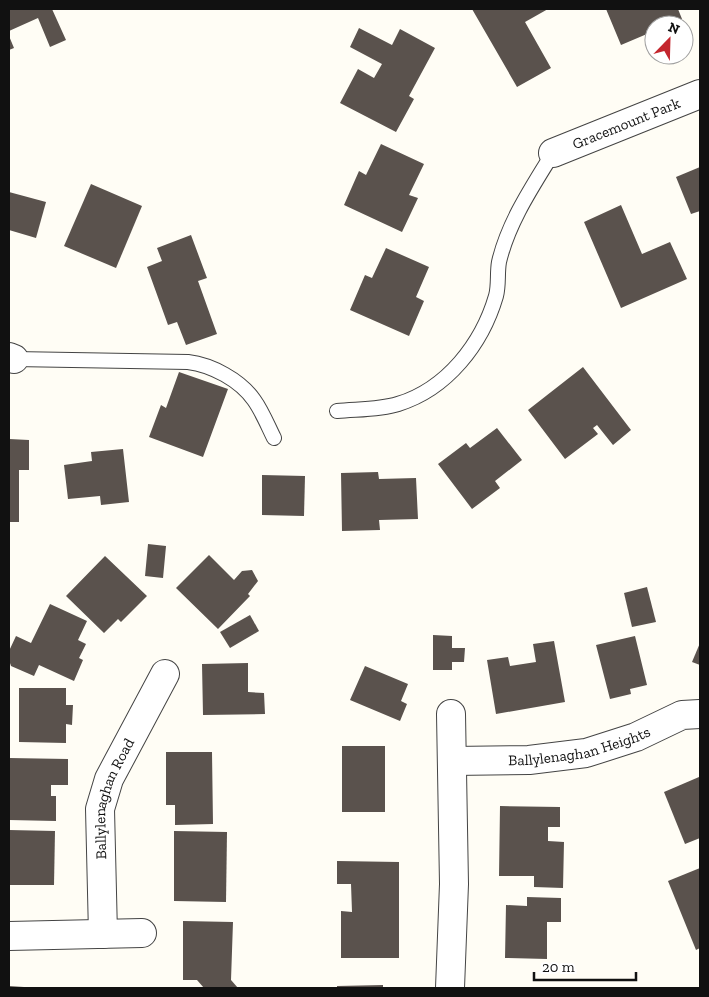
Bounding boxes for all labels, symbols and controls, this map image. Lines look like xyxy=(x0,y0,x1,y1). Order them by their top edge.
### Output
north arrow xyxy=(644,15,694,65)
text: N xyxy=(666,19,682,39)
street label: Gracemount Park xyxy=(570,94,683,153)
street label: Ballylenaghan Heights xyxy=(508,722,653,769)
street label: Ballylenaghan Road xyxy=(91,734,138,860)
scale bar xyxy=(534,950,636,982)
text: 20 m xyxy=(542,958,575,976)

